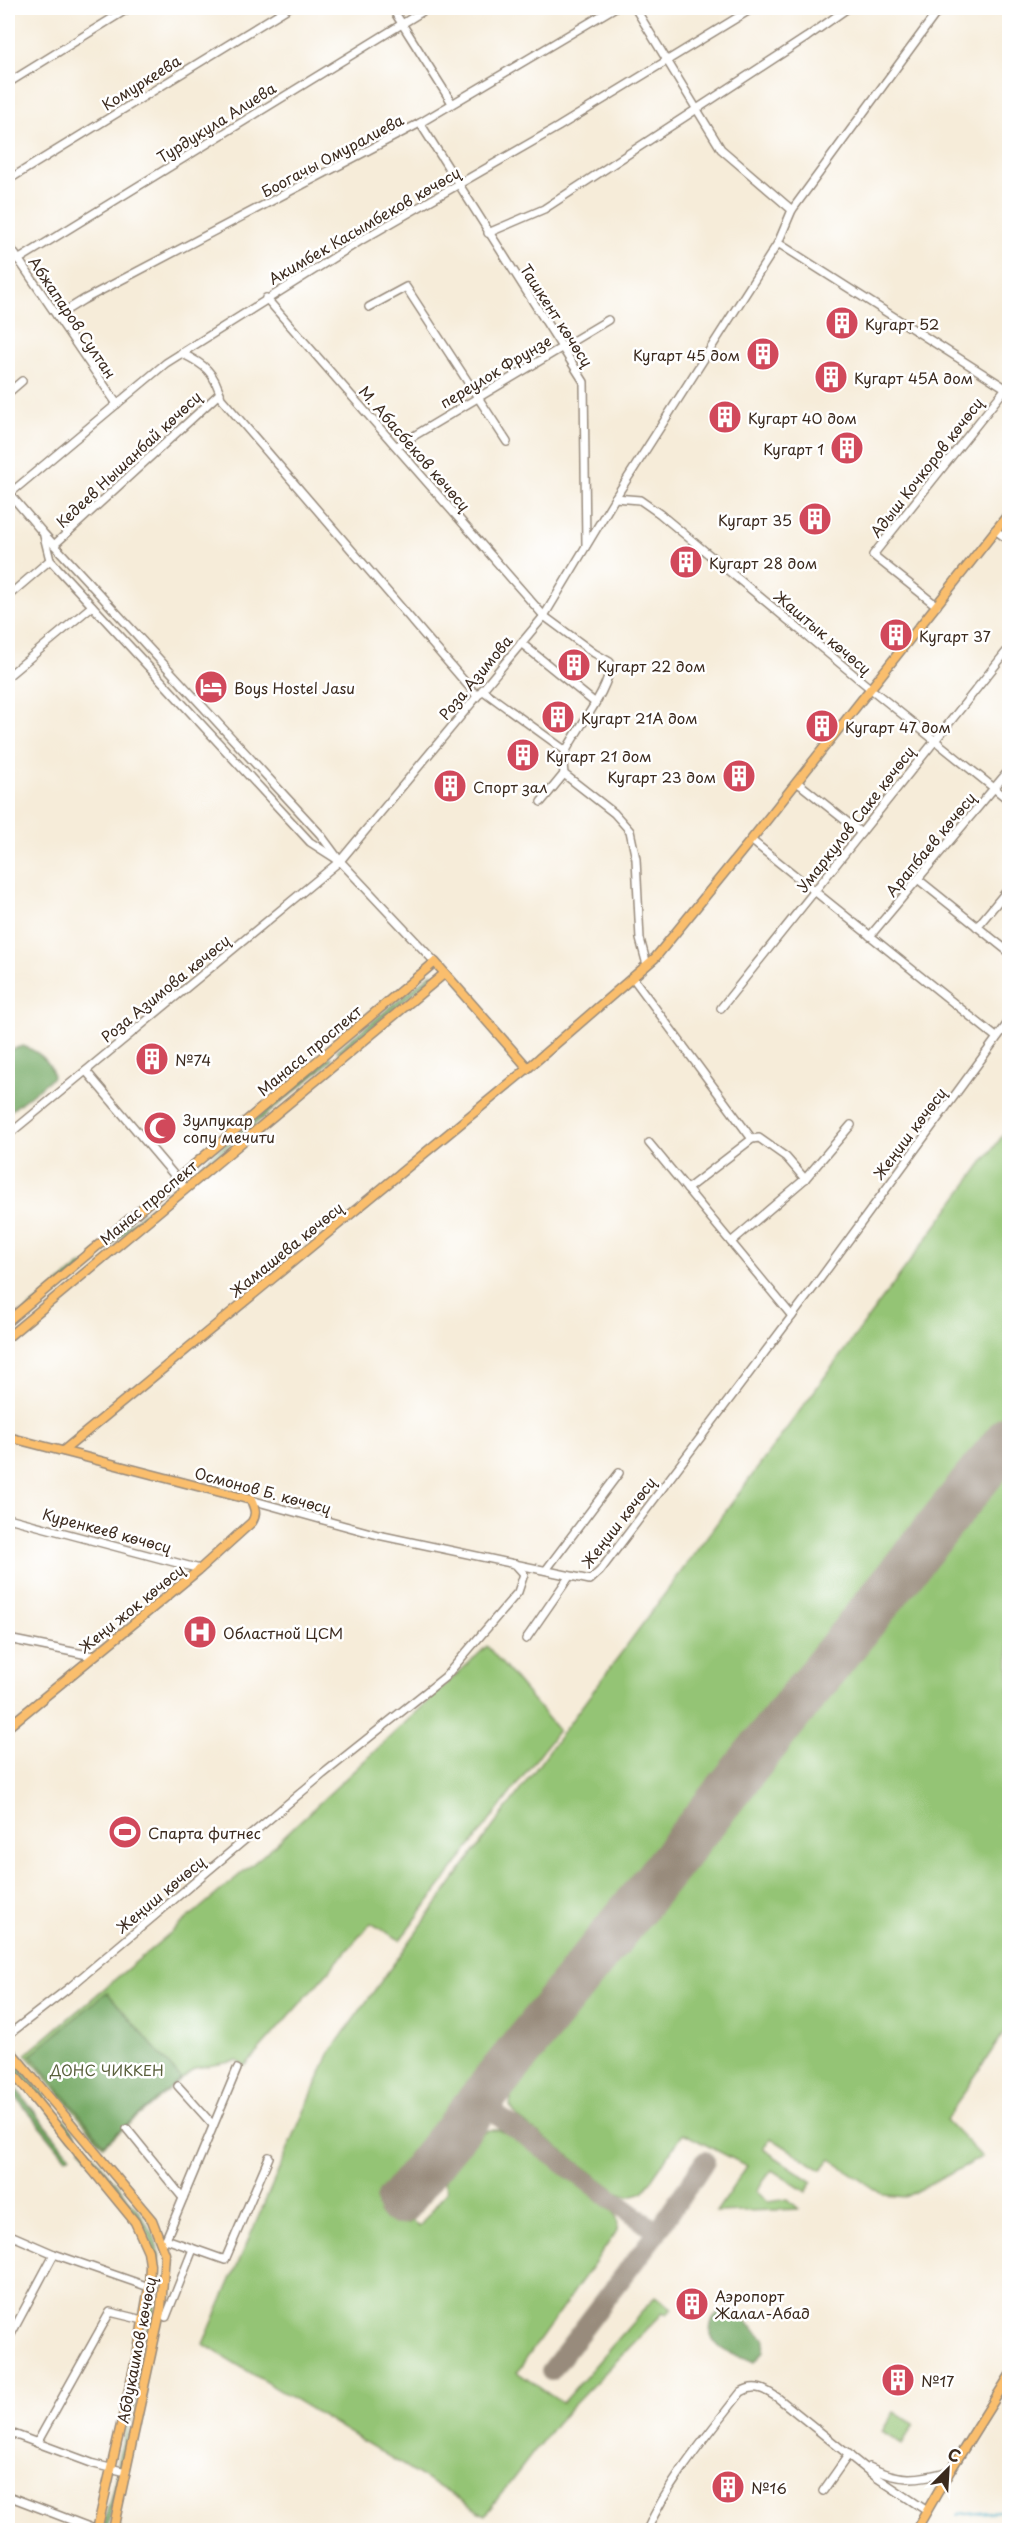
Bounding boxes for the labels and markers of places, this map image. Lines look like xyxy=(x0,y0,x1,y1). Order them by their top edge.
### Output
building icon: Кугарт 52 xyxy=(824,305,860,341)
place label: Кугарт 52 xyxy=(865,312,939,335)
building icon: Кугарт 45 дом xyxy=(745,336,781,372)
place label: Кугарт 45 дом xyxy=(633,343,740,366)
building icon: Кугарт 45А дом xyxy=(813,359,849,395)
place label: Кугарт 45А дом xyxy=(854,366,973,389)
building icon: Кугарт 40 дом xyxy=(707,399,743,435)
place label: Кугарт 40 дом xyxy=(748,406,857,429)
building icon: Кугарт 1 xyxy=(829,430,865,466)
place label: Кугарт 1 xyxy=(763,437,824,460)
building icon: Кугарт 35 xyxy=(797,501,833,537)
place label: Кугарт 35 xyxy=(718,508,792,531)
building icon: Кугарт 28 дом xyxy=(668,544,704,580)
place label: Кугарт 28 дом xyxy=(709,551,817,574)
building icon: Кугарт 37 xyxy=(878,617,914,653)
place label: Кугарт 37 xyxy=(919,624,991,647)
building icon: Кугарт 22 дом xyxy=(556,647,592,683)
place label: Кугарт 22 дом xyxy=(597,654,705,677)
hotel icon: Boys Hostel Jasu xyxy=(193,669,229,705)
place label: Boys Hostel Jasu xyxy=(234,676,355,699)
building icon: Кугарт 21А дом xyxy=(540,699,576,735)
place label: Кугарт 21А дом xyxy=(581,706,698,729)
building icon: Кугарт 47 дом xyxy=(804,708,840,744)
place label: Кугарт 47 дом xyxy=(845,715,951,738)
building icon: Кугарт 21 дом xyxy=(505,737,541,773)
place label: Кугарт 21 дом xyxy=(546,744,652,767)
building icon: Кугарт 23 дом xyxy=(721,758,757,794)
place label: Кугарт 23 дом xyxy=(607,765,716,788)
building icon: Спорт зал xyxy=(432,768,468,804)
place label: Спорт зал xyxy=(473,775,548,798)
building icon: №74 xyxy=(134,1041,170,1077)
place label: №74 xyxy=(175,1048,211,1071)
place label: Зулпукар сопу мечити xyxy=(183,1108,275,1148)
mosque icon: Зулпукар сопу мечити xyxy=(142,1110,178,1146)
hospital icon: Областной ЦСМ xyxy=(182,1614,218,1650)
place label: Областной ЦСМ xyxy=(223,1621,343,1644)
sports icon: Спарта фитнес xyxy=(107,1814,143,1850)
place label: Спарта фитнес xyxy=(148,1821,261,1844)
place label: Аэропорт Жалал-Абад xyxy=(714,2284,810,2324)
building icon: Аэропорт Жалал-Абад xyxy=(674,2286,710,2322)
building icon: №17 xyxy=(880,2362,916,2398)
place label: №17 xyxy=(921,2369,954,2392)
building icon: №16 xyxy=(710,2469,746,2505)
place label: №16 xyxy=(751,2476,787,2499)

